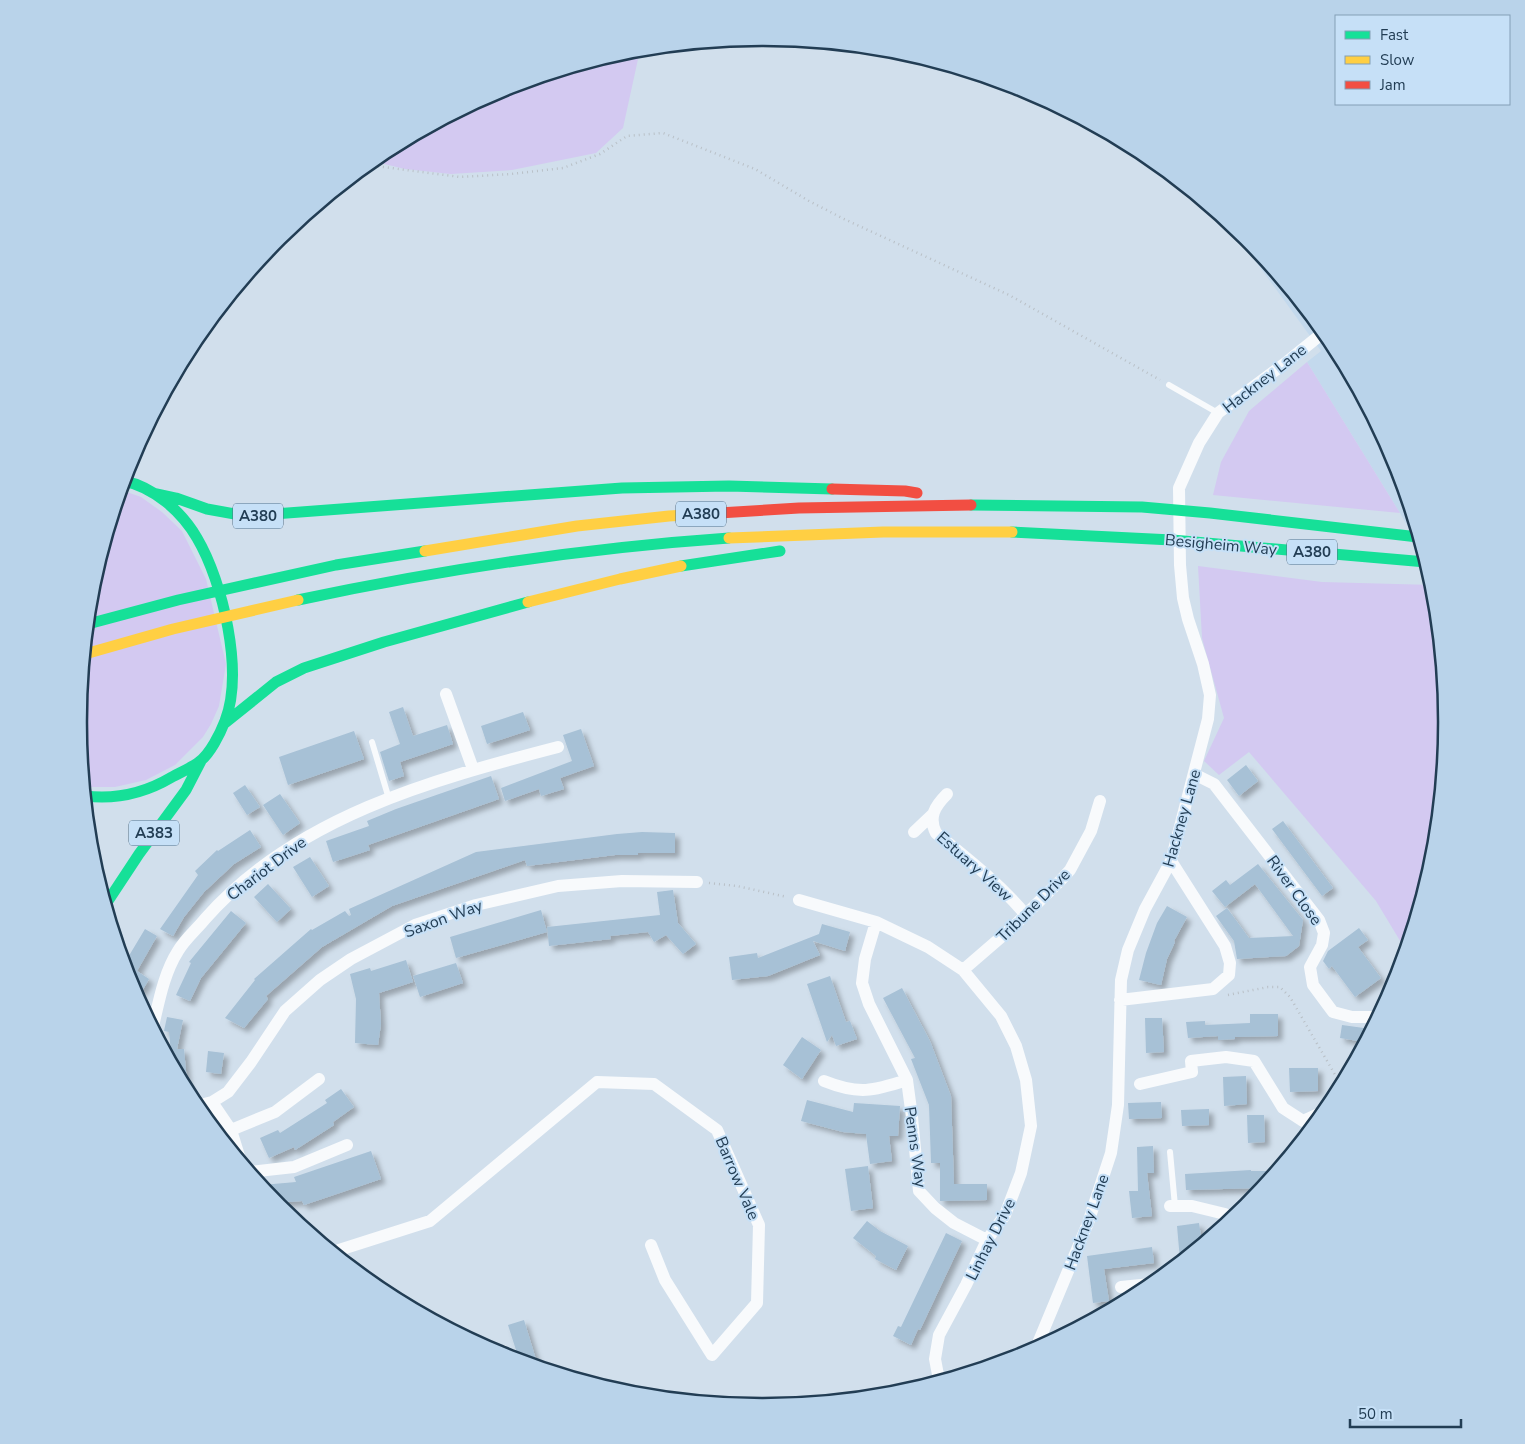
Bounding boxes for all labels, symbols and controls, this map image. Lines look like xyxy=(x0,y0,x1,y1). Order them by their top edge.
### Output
legend xyxy=(1335,15,1510,105)
text: Fast xyxy=(1380,25,1409,45)
text: Slow xyxy=(1380,50,1415,70)
text: Jam xyxy=(1379,75,1406,95)
street label: Hackney Lane xyxy=(1218,339,1311,418)
road number: A380 xyxy=(676,502,726,526)
road number: A380 xyxy=(233,504,283,528)
street label: Besigheim Way xyxy=(1164,529,1279,561)
road number: A380 xyxy=(1287,540,1337,564)
street label: Hackney Lane xyxy=(1158,767,1206,870)
road number: A383 xyxy=(129,820,179,846)
street label: Estuary View xyxy=(932,827,1017,907)
street label: Chariot Drive xyxy=(222,832,311,906)
street label: River Close xyxy=(1261,851,1327,930)
street label: Tribune Drive xyxy=(992,864,1075,947)
street label: Saxon Way xyxy=(401,894,486,943)
street label: Penns Way xyxy=(898,1105,932,1190)
street label: Barrow Vale xyxy=(710,1133,765,1224)
street label: Hackney Lane xyxy=(1059,1171,1114,1273)
street label: Linhay Drive xyxy=(961,1195,1021,1284)
scale bar xyxy=(1350,1396,1461,1428)
text: 50 m xyxy=(1358,1404,1393,1424)

